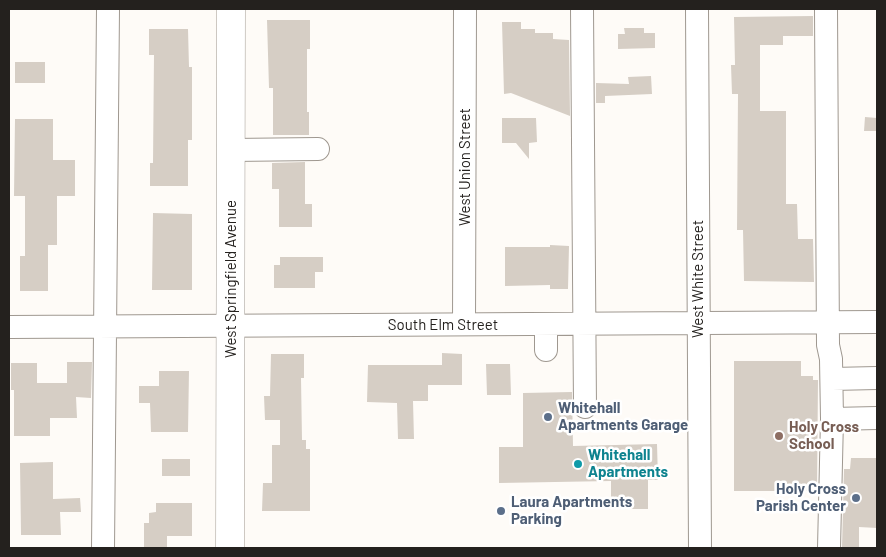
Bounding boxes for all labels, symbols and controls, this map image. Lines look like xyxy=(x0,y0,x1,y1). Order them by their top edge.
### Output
street label: West Union Street xyxy=(456,108,474,226)
street label: West Springfield Avenue xyxy=(222,200,240,358)
street label: West White Street xyxy=(689,220,707,338)
street label: South Elm Street xyxy=(388,316,498,334)
place label: Whitehall Apartments Garage xyxy=(558,399,688,434)
marker: Whitehall Apartments Garage xyxy=(542,411,554,423)
place label: Holy Cross School xyxy=(789,418,859,453)
marker: Holy Cross School xyxy=(773,430,785,442)
place label: Whitehall Apartments xyxy=(588,446,668,481)
marker: Whitehall Apartments xyxy=(572,458,584,470)
place label: Holy Cross Parish Center xyxy=(756,480,846,515)
marker: Holy Cross Parish Center xyxy=(850,492,862,504)
place label: Laura Apartments Parking xyxy=(511,493,632,528)
marker: Laura Apartments Parking xyxy=(495,505,507,517)

